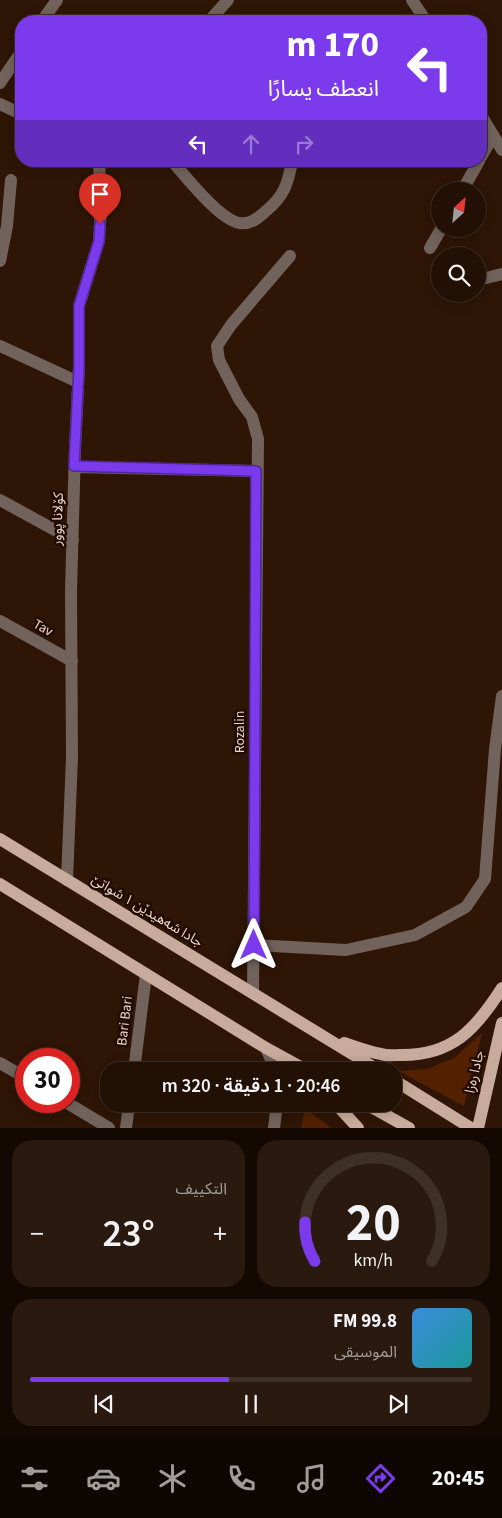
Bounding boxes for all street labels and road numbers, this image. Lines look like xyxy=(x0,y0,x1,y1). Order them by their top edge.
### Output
street label: کۆلانا پوور xyxy=(47,492,69,547)
street label: Tav xyxy=(29,614,57,642)
street label: Rozalin xyxy=(230,711,250,753)
street label: جادا شەهیدێن ١ شواتێ xyxy=(87,870,207,952)
street label: Bari Bari xyxy=(112,995,138,1047)
street label: جادا ره‌زا xyxy=(460,1049,490,1095)

